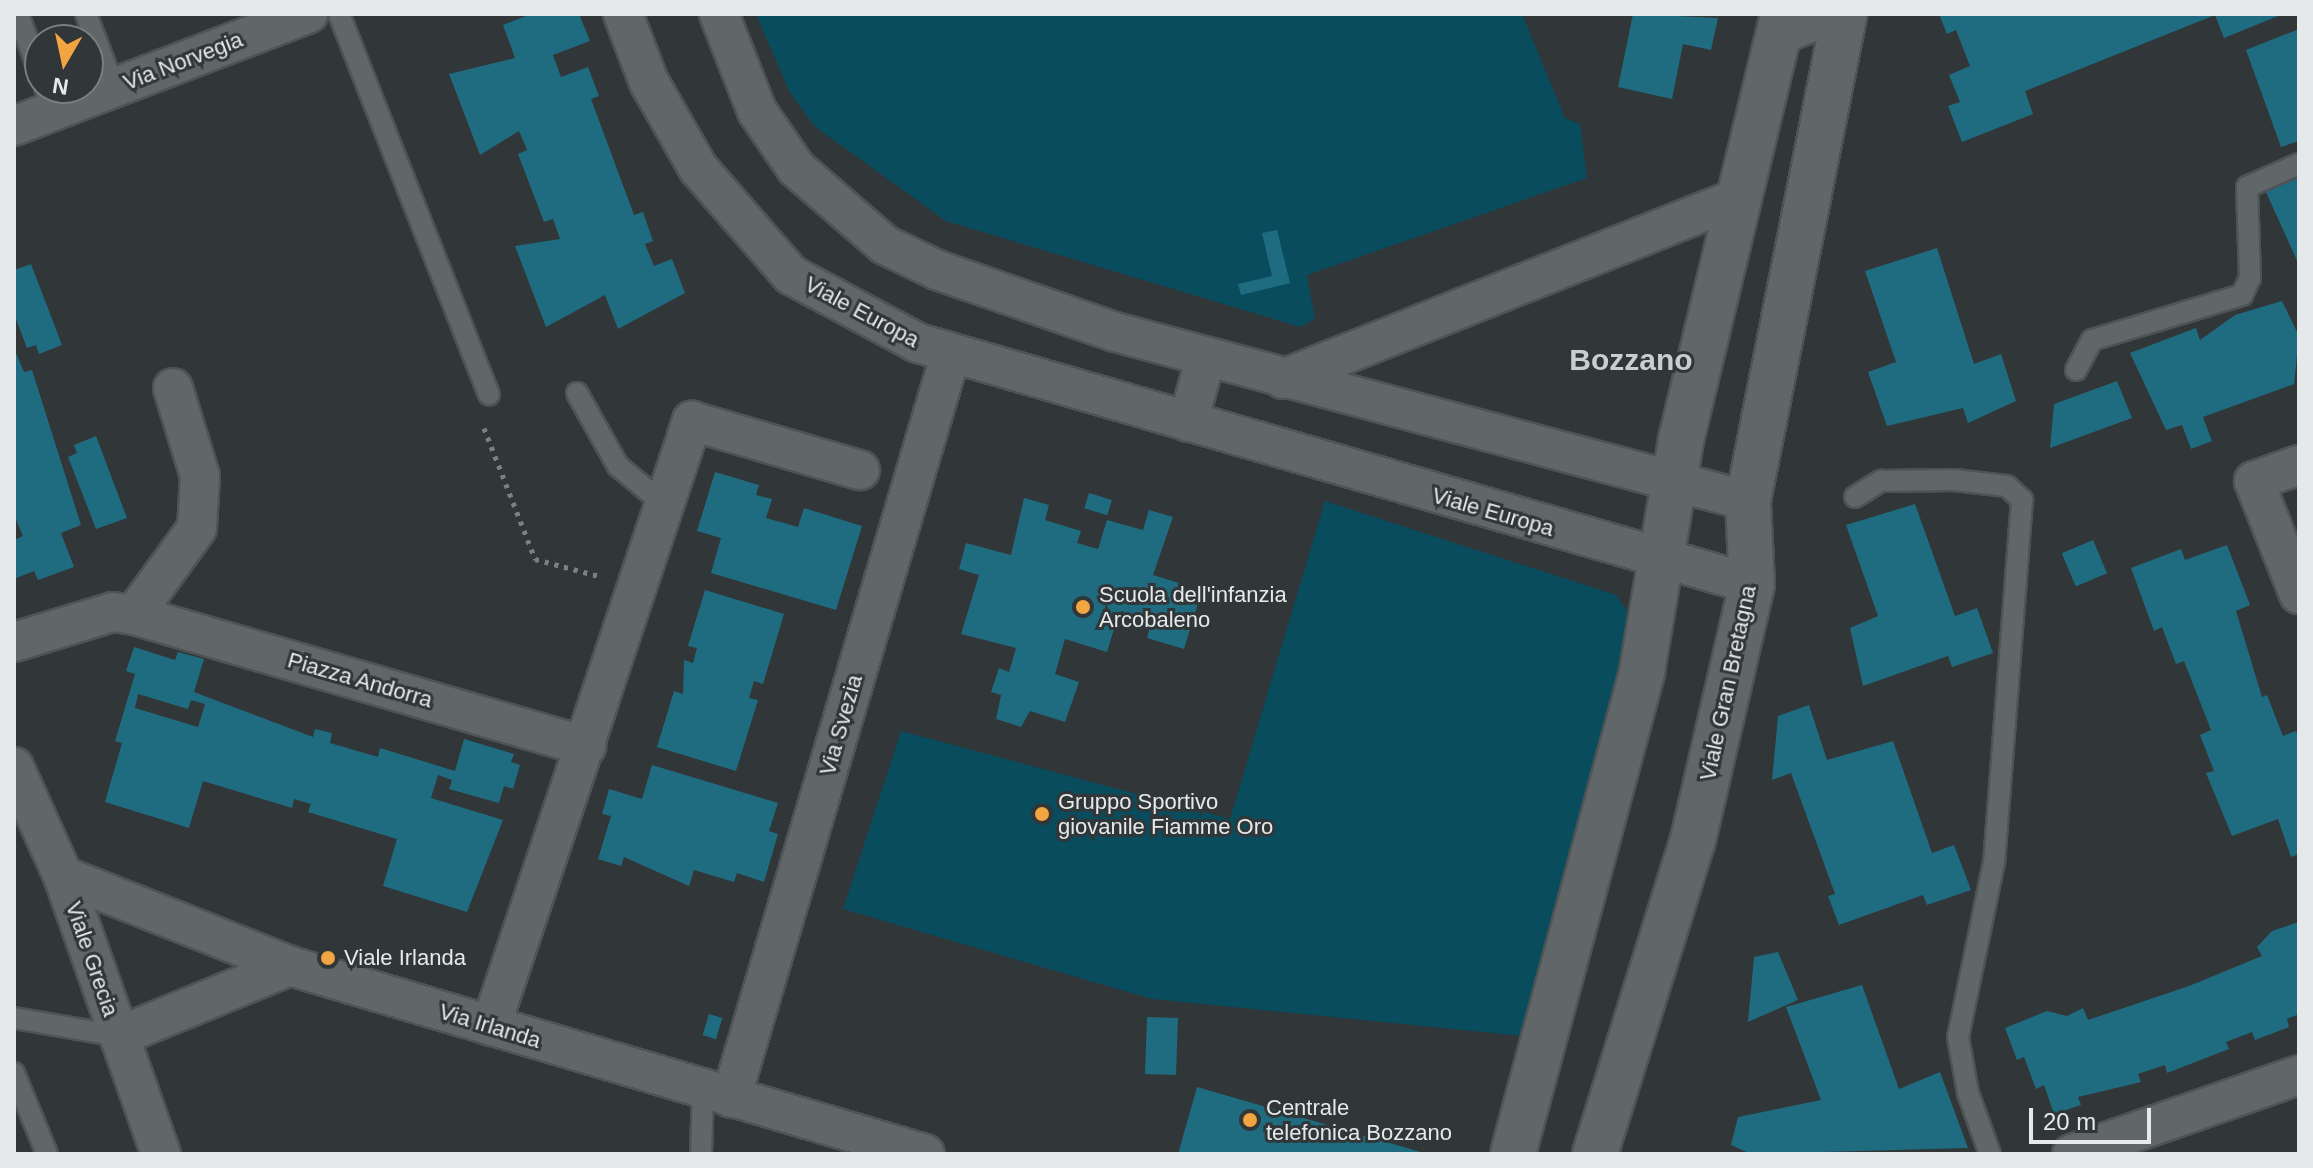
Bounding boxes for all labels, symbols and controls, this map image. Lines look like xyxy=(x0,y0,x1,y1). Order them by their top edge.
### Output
north arrow xyxy=(24,24,104,104)
street label: Via Norvegia xyxy=(120,26,246,96)
text: N xyxy=(51,73,70,100)
street label: Viale Europa xyxy=(800,271,924,353)
district label: Bozzano xyxy=(1569,342,1693,378)
street label: Viale Europa xyxy=(1429,482,1557,542)
place label: Scuola dell'infanzia Arcobaleno xyxy=(1099,581,1287,632)
street label: Viale Gran Bretagna xyxy=(1694,583,1762,783)
marker: Scuola dell'infanzia Arcobaleno xyxy=(1074,598,1092,616)
street label: Piazza Andorra xyxy=(284,647,436,713)
street label: Via Svezia xyxy=(814,672,868,778)
place label: Gruppo Sportivo giovanile Fiamme Oro xyxy=(1058,788,1273,840)
marker: Gruppo Sportivo giovanile Fiamme Oro xyxy=(1033,805,1051,823)
street label: Viale Grecia xyxy=(60,898,124,1020)
place label: Viale Irlanda xyxy=(344,945,466,971)
marker: Viale Irlanda xyxy=(319,949,337,967)
street label: Via Irlanda xyxy=(436,998,544,1054)
scale bar xyxy=(2033,1092,2155,1142)
place label: Centrale telefonica Bozzano xyxy=(1266,1094,1452,1146)
text: 20 m xyxy=(2043,1108,2096,1135)
marker: Centrale telefonica Bozzano xyxy=(1241,1111,1259,1129)

